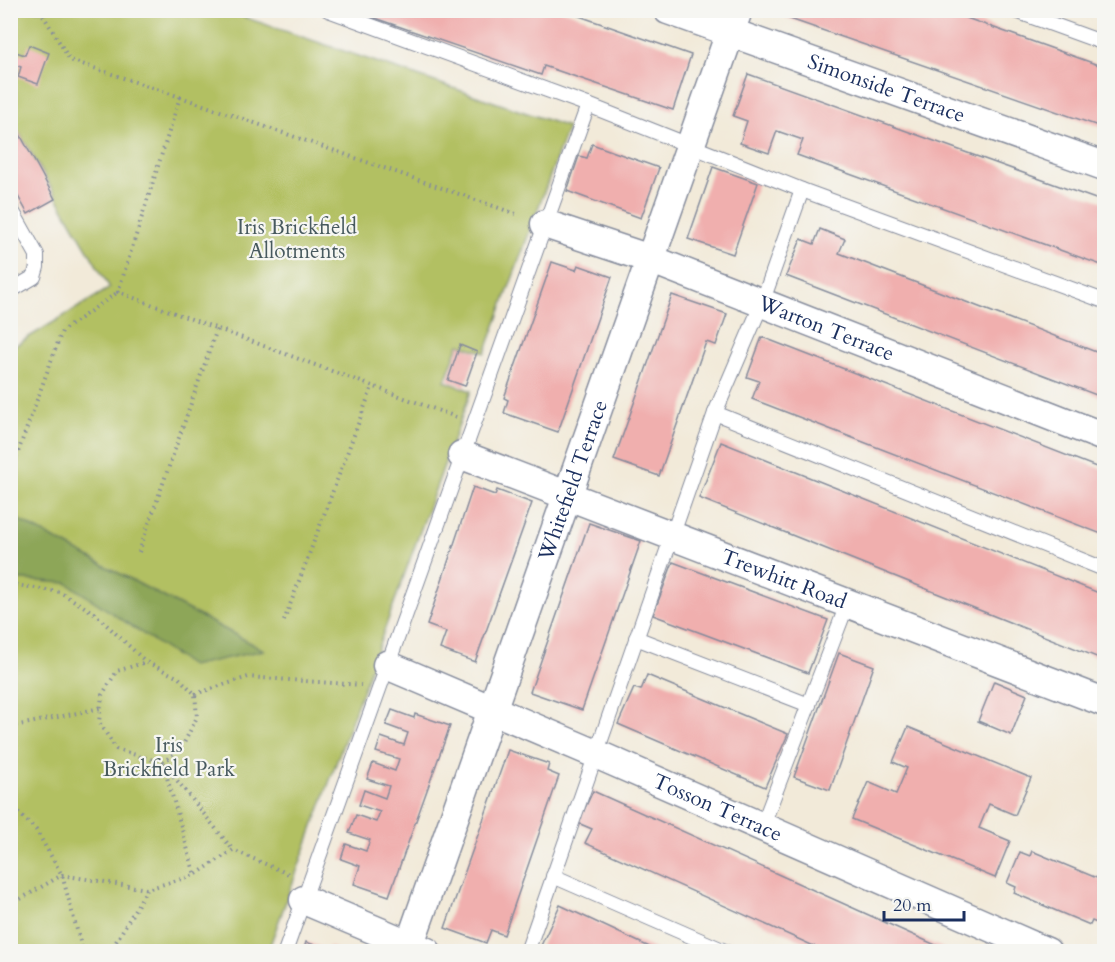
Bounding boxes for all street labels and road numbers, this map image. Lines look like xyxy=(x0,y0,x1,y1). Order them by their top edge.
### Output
street label: Simonside Terrace xyxy=(804,47,969,130)
street label: Warton Terrace xyxy=(753,288,899,368)
street label: Whitefield Terrace xyxy=(531,396,614,566)
street label: Trewhitt Road xyxy=(717,542,851,616)
street label: Tosson Terrace xyxy=(649,766,787,848)

